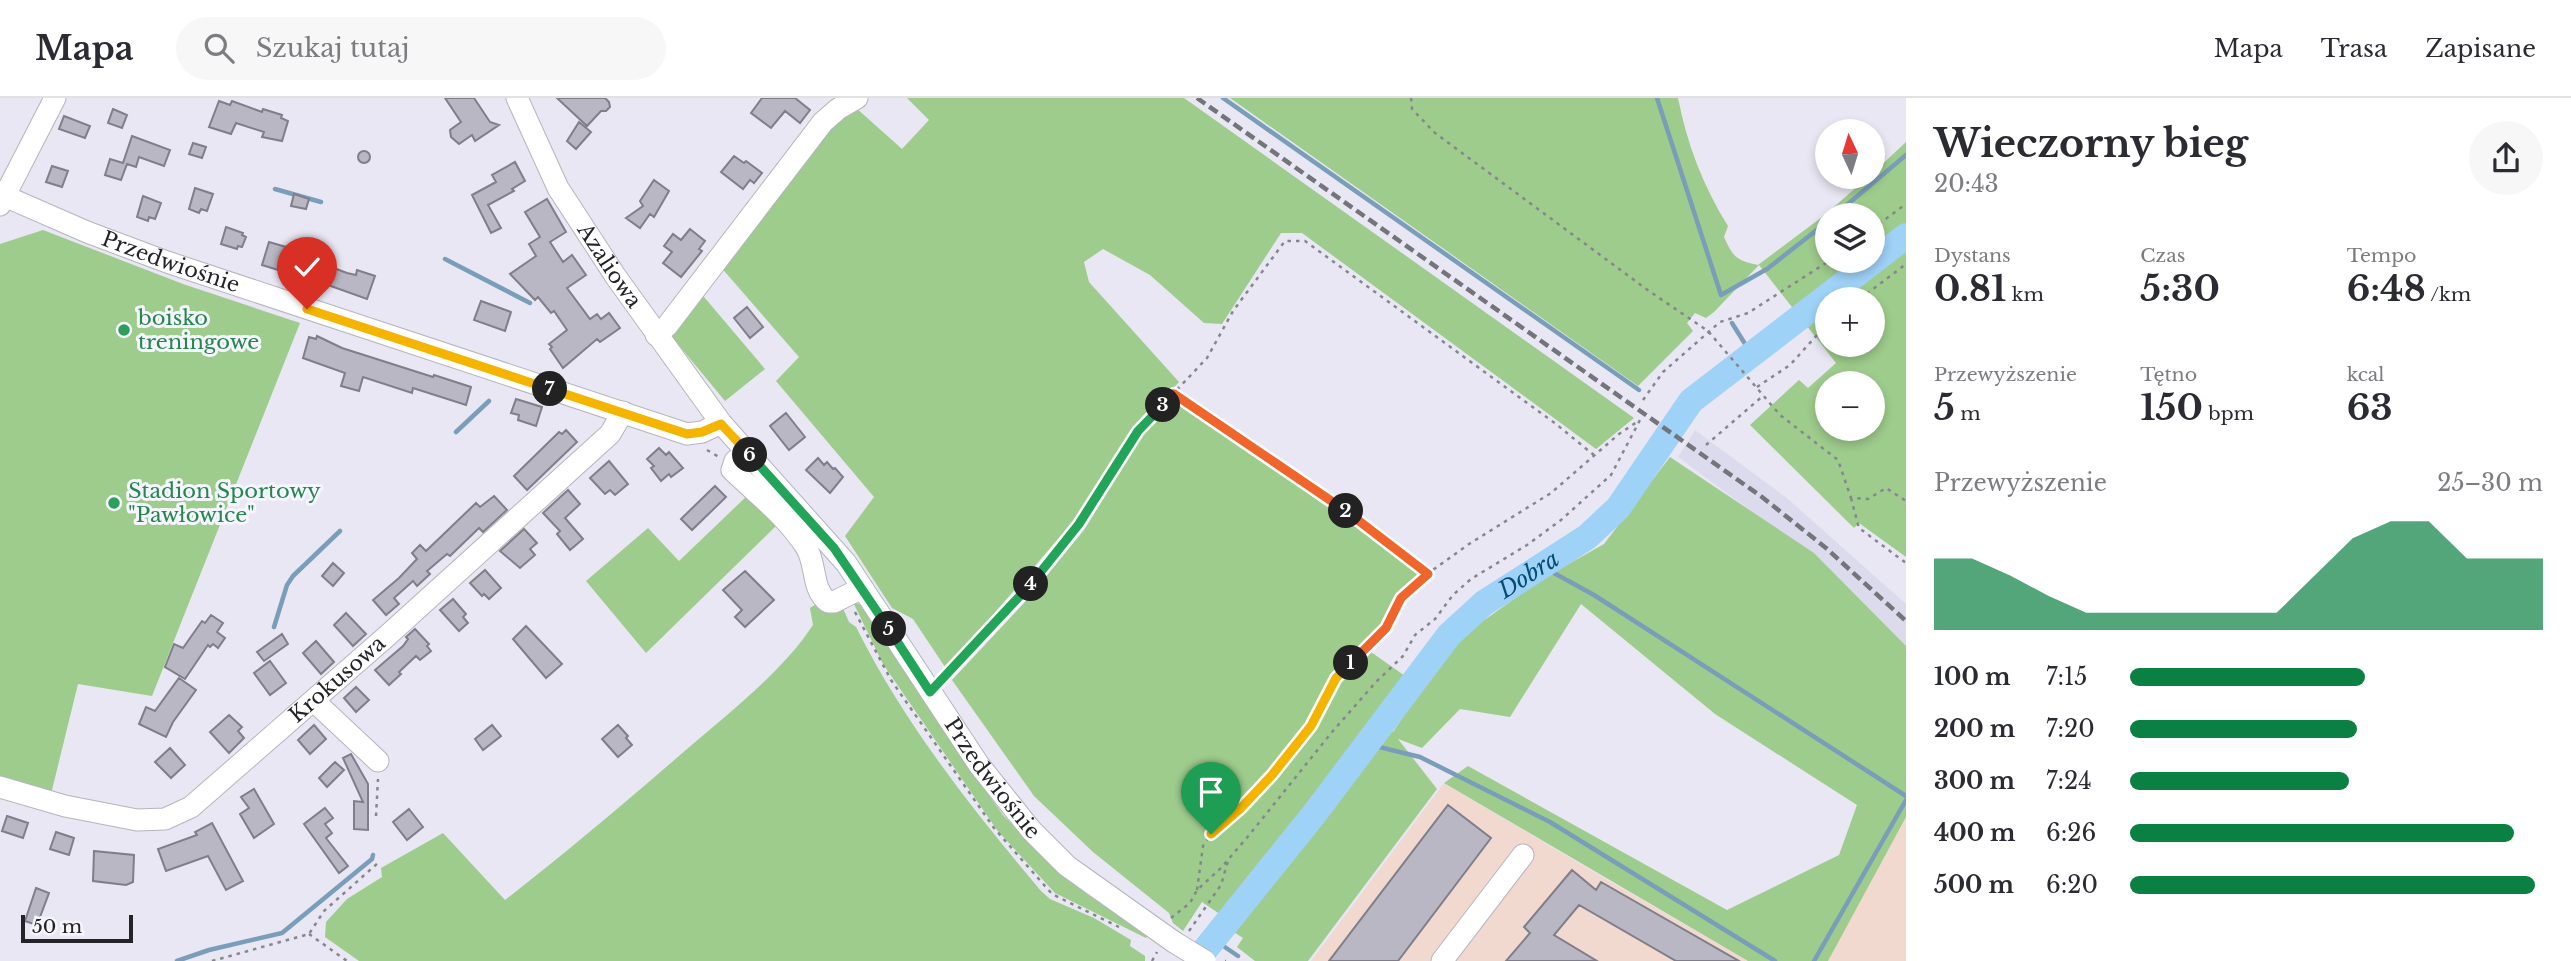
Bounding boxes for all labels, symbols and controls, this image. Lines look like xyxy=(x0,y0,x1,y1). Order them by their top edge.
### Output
search box xyxy=(176,17,666,80)
text: Mapa xyxy=(35,28,134,69)
icon: search xyxy=(200,29,238,67)
text: Szukaj tutaj xyxy=(256,32,409,64)
text: Mapa xyxy=(2214,34,2283,63)
text: Trasa xyxy=(2321,34,2387,63)
text: Zapisane xyxy=(2425,34,2536,63)
north arrow xyxy=(1815,119,1885,189)
map controls xyxy=(1815,119,1885,441)
text: Wieczorny bieg xyxy=(1934,120,2248,167)
button: share xyxy=(2469,121,2543,195)
text: 20:43 xyxy=(1934,170,1999,198)
button: layers xyxy=(1815,203,1885,273)
street label: Azaliowa xyxy=(571,218,647,313)
street label: Przedwiośnie xyxy=(98,226,243,298)
pin xyxy=(277,237,337,309)
text: Dystans xyxy=(1934,244,2011,267)
text: Czas xyxy=(2140,244,2185,267)
text: Tempo xyxy=(2347,244,2416,267)
icon: check xyxy=(288,248,326,286)
text: 0.81 xyxy=(1934,267,2006,310)
text: 5:30 xyxy=(2140,267,2220,310)
text: 6:48 xyxy=(2347,267,2426,310)
text: km xyxy=(2006,283,2044,306)
text: /km xyxy=(2426,283,2471,306)
button: + xyxy=(1815,287,1885,357)
place label: boisko treningowe xyxy=(137,305,259,355)
marker: boisko treningowe xyxy=(116,322,132,338)
text: Przewyższenie xyxy=(1934,363,2077,386)
text: Tętno xyxy=(2140,363,2197,386)
text: kcal xyxy=(2347,363,2385,386)
button: − xyxy=(1815,371,1885,441)
pin: 7 xyxy=(532,372,568,406)
text: 7 xyxy=(545,377,554,400)
text: 5 xyxy=(1934,386,1955,429)
text: 150 xyxy=(2140,386,2203,429)
text: 63 xyxy=(2347,386,2393,429)
pin: 3 xyxy=(1146,388,1180,422)
text: 3 xyxy=(1156,393,1169,416)
text: m xyxy=(1955,402,1981,425)
text: bpm xyxy=(2203,402,2254,425)
pin: 6 xyxy=(732,438,768,472)
text: 6 xyxy=(743,443,756,466)
text: Przewyższenie xyxy=(1934,469,2107,497)
text: 25–30 m xyxy=(2437,469,2543,497)
place label: Stadion Sportowy "Pawłowice" xyxy=(128,478,321,528)
pin: 2 xyxy=(1328,494,1364,528)
marker: Stadion Sportowy "Pawłowice" xyxy=(106,495,122,511)
text: 2 xyxy=(1339,499,1352,522)
water label: Dobra xyxy=(1492,545,1564,605)
pin: 4 xyxy=(1014,566,1048,602)
text: 4 xyxy=(1024,572,1037,595)
pin: 5 xyxy=(872,612,906,646)
text: 5 xyxy=(883,617,894,640)
street label: Krokusowa xyxy=(284,630,391,728)
pin: 1 xyxy=(1334,646,1368,680)
text: 1 xyxy=(1346,651,1355,674)
text: 100 m xyxy=(1934,663,2010,691)
text: 7:15 xyxy=(2046,663,2087,691)
street label: Przedwiośnie xyxy=(939,713,1045,844)
text: 200 m xyxy=(1934,715,2015,743)
text: 7:20 xyxy=(2046,715,2095,743)
pin xyxy=(1181,762,1241,834)
text: 300 m xyxy=(1934,767,2015,795)
text: 7:24 xyxy=(2046,767,2092,795)
icon: arrive xyxy=(1192,773,1230,811)
text: 400 m xyxy=(1934,819,2016,847)
text: 6:26 xyxy=(2046,819,2096,847)
text: 500 m xyxy=(1934,871,2014,899)
text: 6:20 xyxy=(2046,871,2098,899)
scale bar xyxy=(21,912,133,944)
text: 50 m xyxy=(32,915,82,938)

